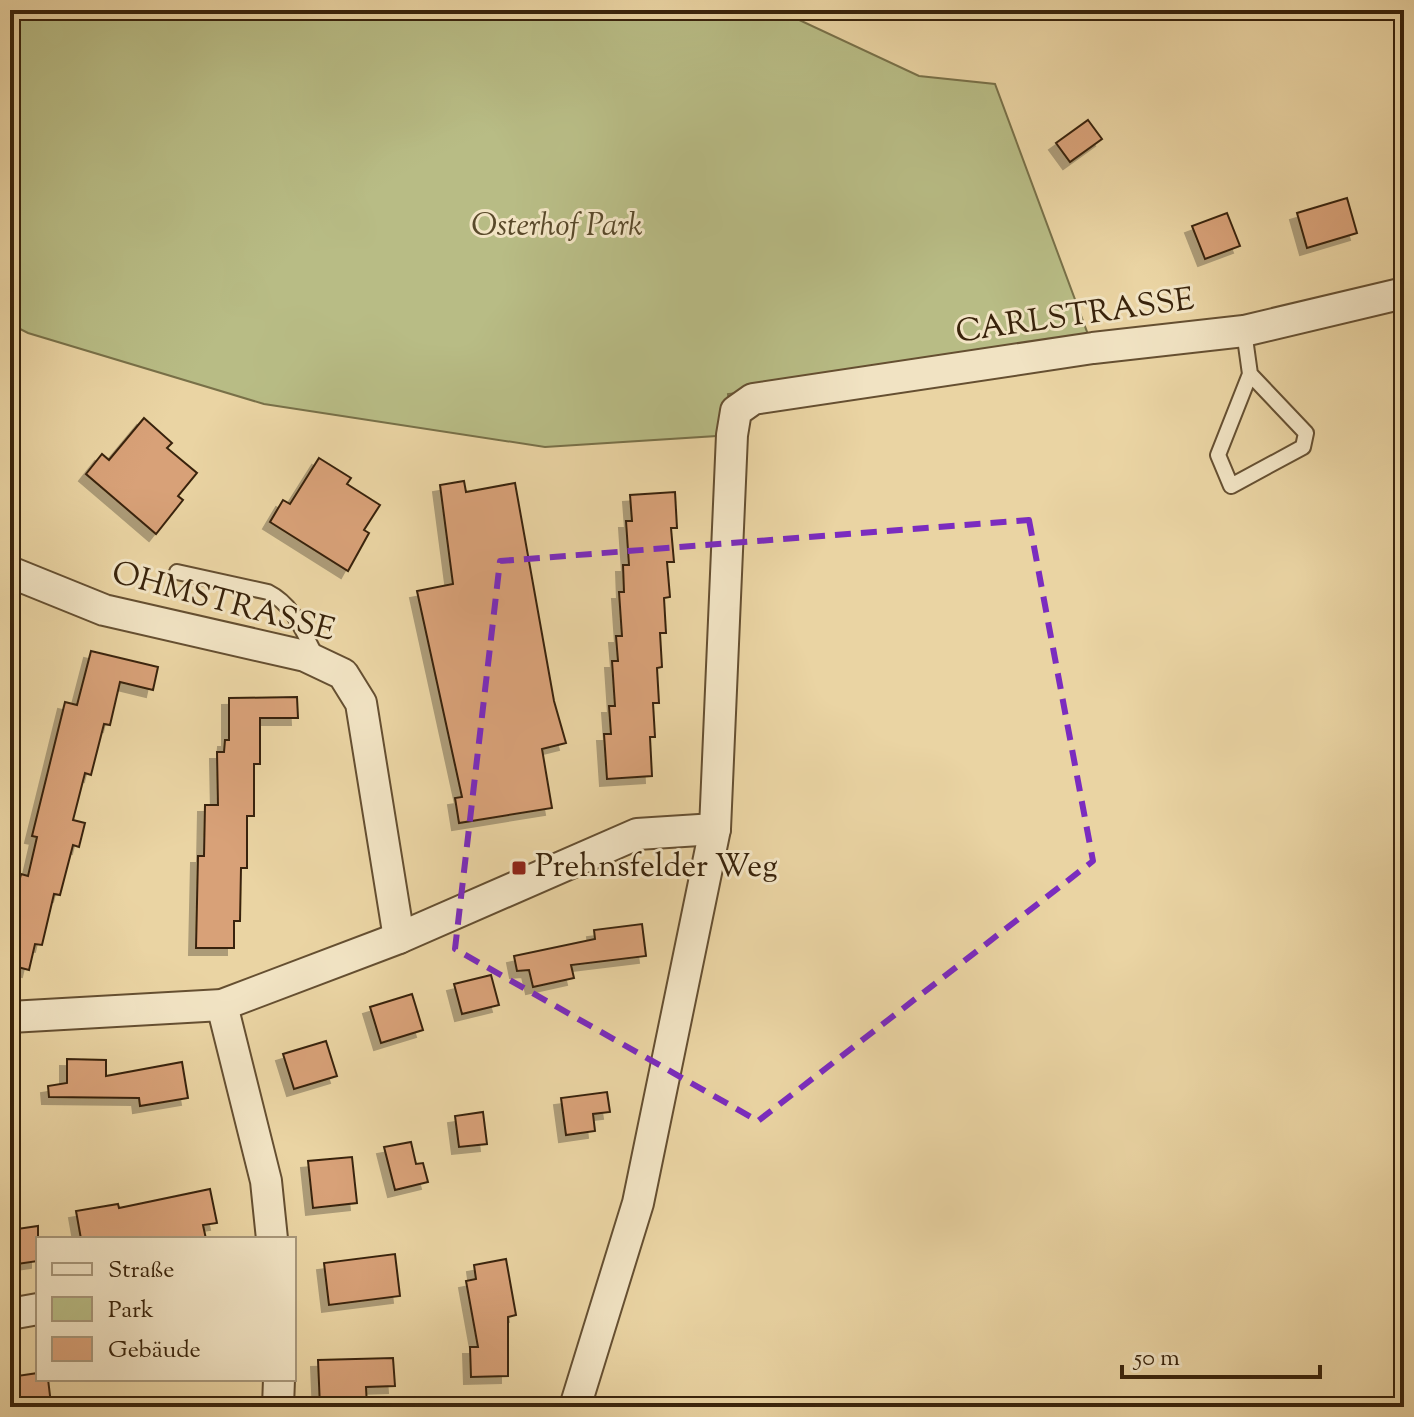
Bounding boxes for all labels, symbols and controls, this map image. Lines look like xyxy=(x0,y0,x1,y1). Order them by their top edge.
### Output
park label: Osterhof Park xyxy=(471,204,643,250)
street label: CARLSTRASSE xyxy=(953,278,1197,356)
street label: OHMSTRASSE xyxy=(106,551,340,655)
place label: Prehnsfelder Weg xyxy=(535,845,778,891)
marker: Prehnsfelder Weg xyxy=(510,859,528,877)
legend xyxy=(36,1237,296,1381)
text: Straße xyxy=(108,1254,174,1288)
text: Park xyxy=(108,1294,154,1328)
scale bar xyxy=(1122,1329,1320,1379)
text: Gebäude xyxy=(108,1334,201,1368)
text: 50 m xyxy=(1132,1342,1180,1376)

